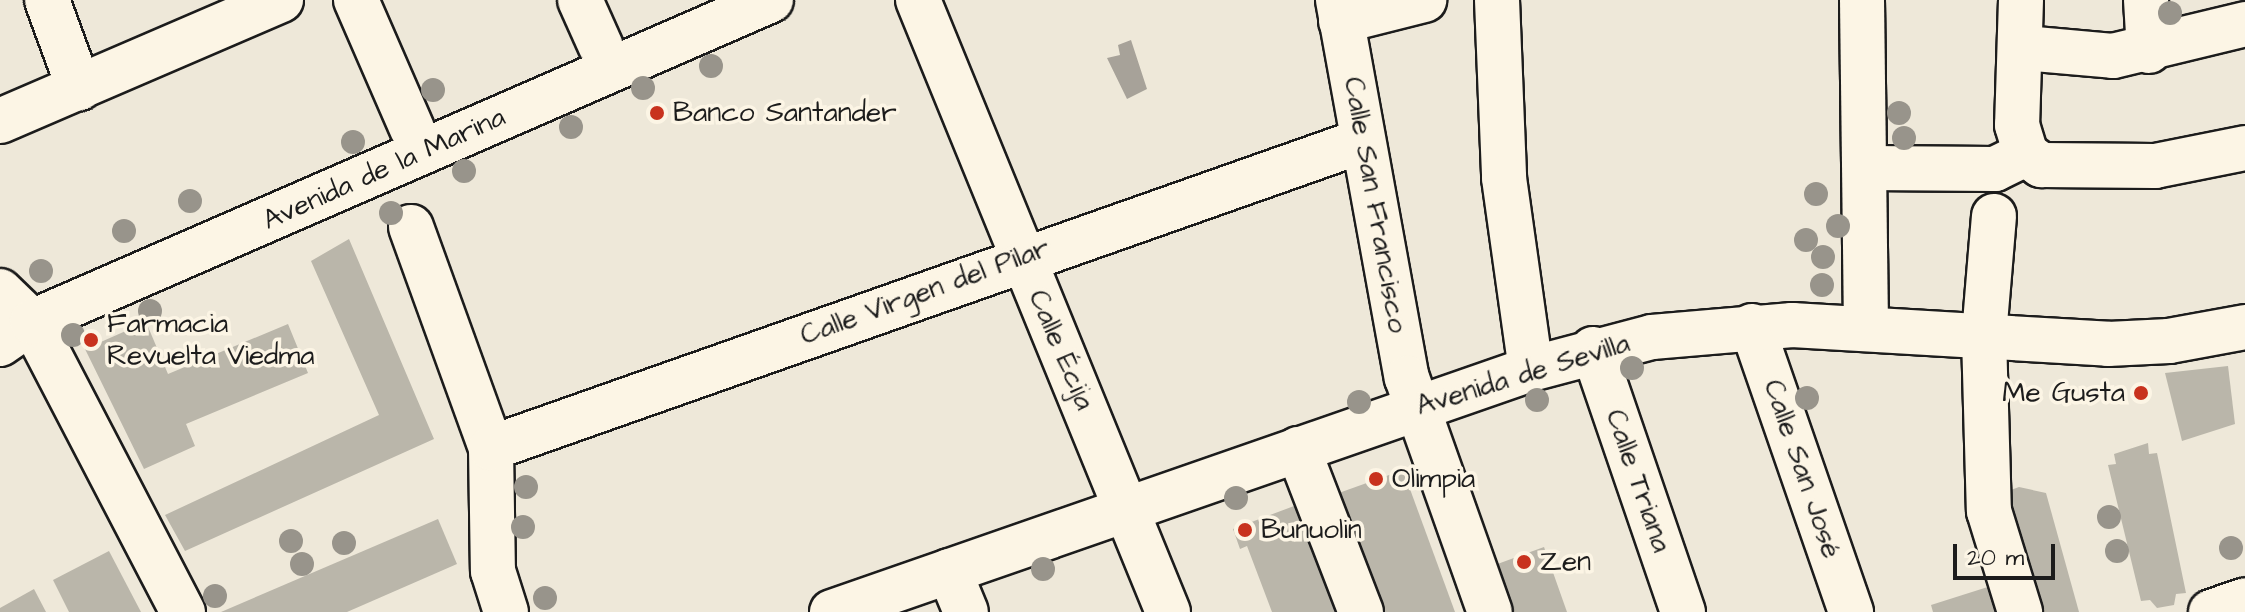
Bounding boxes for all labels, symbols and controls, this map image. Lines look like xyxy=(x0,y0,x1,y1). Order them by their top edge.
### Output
street label: Calle San Francisco xyxy=(1336,74,1414,336)
place label: Banco Santander xyxy=(673,96,897,130)
street label: Avenida de la Marina xyxy=(258,100,510,238)
marker: Banco Santander xyxy=(648,104,666,122)
street label: Calle Virgen del Pilar xyxy=(796,231,1054,353)
street label: Calle Écija xyxy=(1021,285,1101,415)
place label: Farmacia Revuelta Viedma xyxy=(107,307,315,373)
street label: Avenida de Sevilla xyxy=(1412,327,1634,423)
marker: Farmacia Revuelta Viedma xyxy=(82,331,100,349)
street label: Calle San José xyxy=(1756,375,1848,563)
place label: Me Gusta xyxy=(2002,376,2125,410)
marker: Me Gusta xyxy=(2132,384,2150,402)
street label: Calle Triana xyxy=(1598,405,1678,557)
place label: Olimpia xyxy=(1392,462,1475,496)
marker: Olimpia xyxy=(1367,470,1385,488)
place label: Bunuolin xyxy=(1261,513,1362,547)
marker: Bunuolin xyxy=(1236,521,1254,539)
scale bar xyxy=(1957,528,2059,578)
text: 20 m xyxy=(1967,541,2024,575)
place label: Zen xyxy=(1540,545,1591,579)
marker: Zen xyxy=(1515,553,1533,571)

